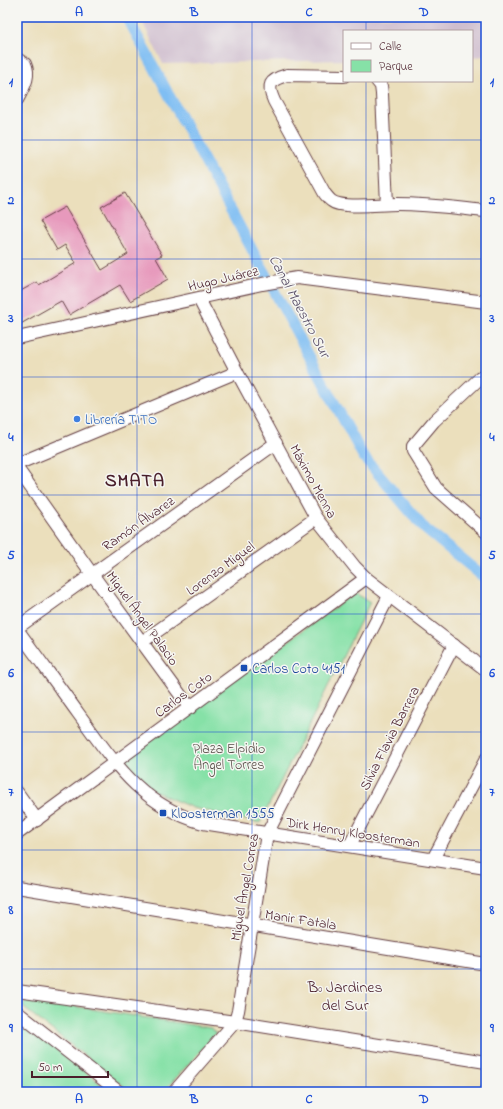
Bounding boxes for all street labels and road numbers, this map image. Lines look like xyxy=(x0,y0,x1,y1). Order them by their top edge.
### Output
street label: Hugo Juárez xyxy=(186,261,261,299)
street label: Máximo Menna xyxy=(284,441,342,523)
street label: Ramón Álvarez xyxy=(98,491,179,557)
street label: Lorenzo Miguel xyxy=(182,537,260,602)
street label: Miguel Ángel Palacio xyxy=(100,567,184,671)
street label: Carlos Coto xyxy=(151,667,217,723)
street label: Silvia Flavia Barrera xyxy=(355,683,426,795)
street label: Dirk Henry Kloosterman xyxy=(283,812,421,855)
street label: Miguel Ángel Correa xyxy=(225,832,266,943)
street label: Manir Fatala xyxy=(263,904,338,936)

